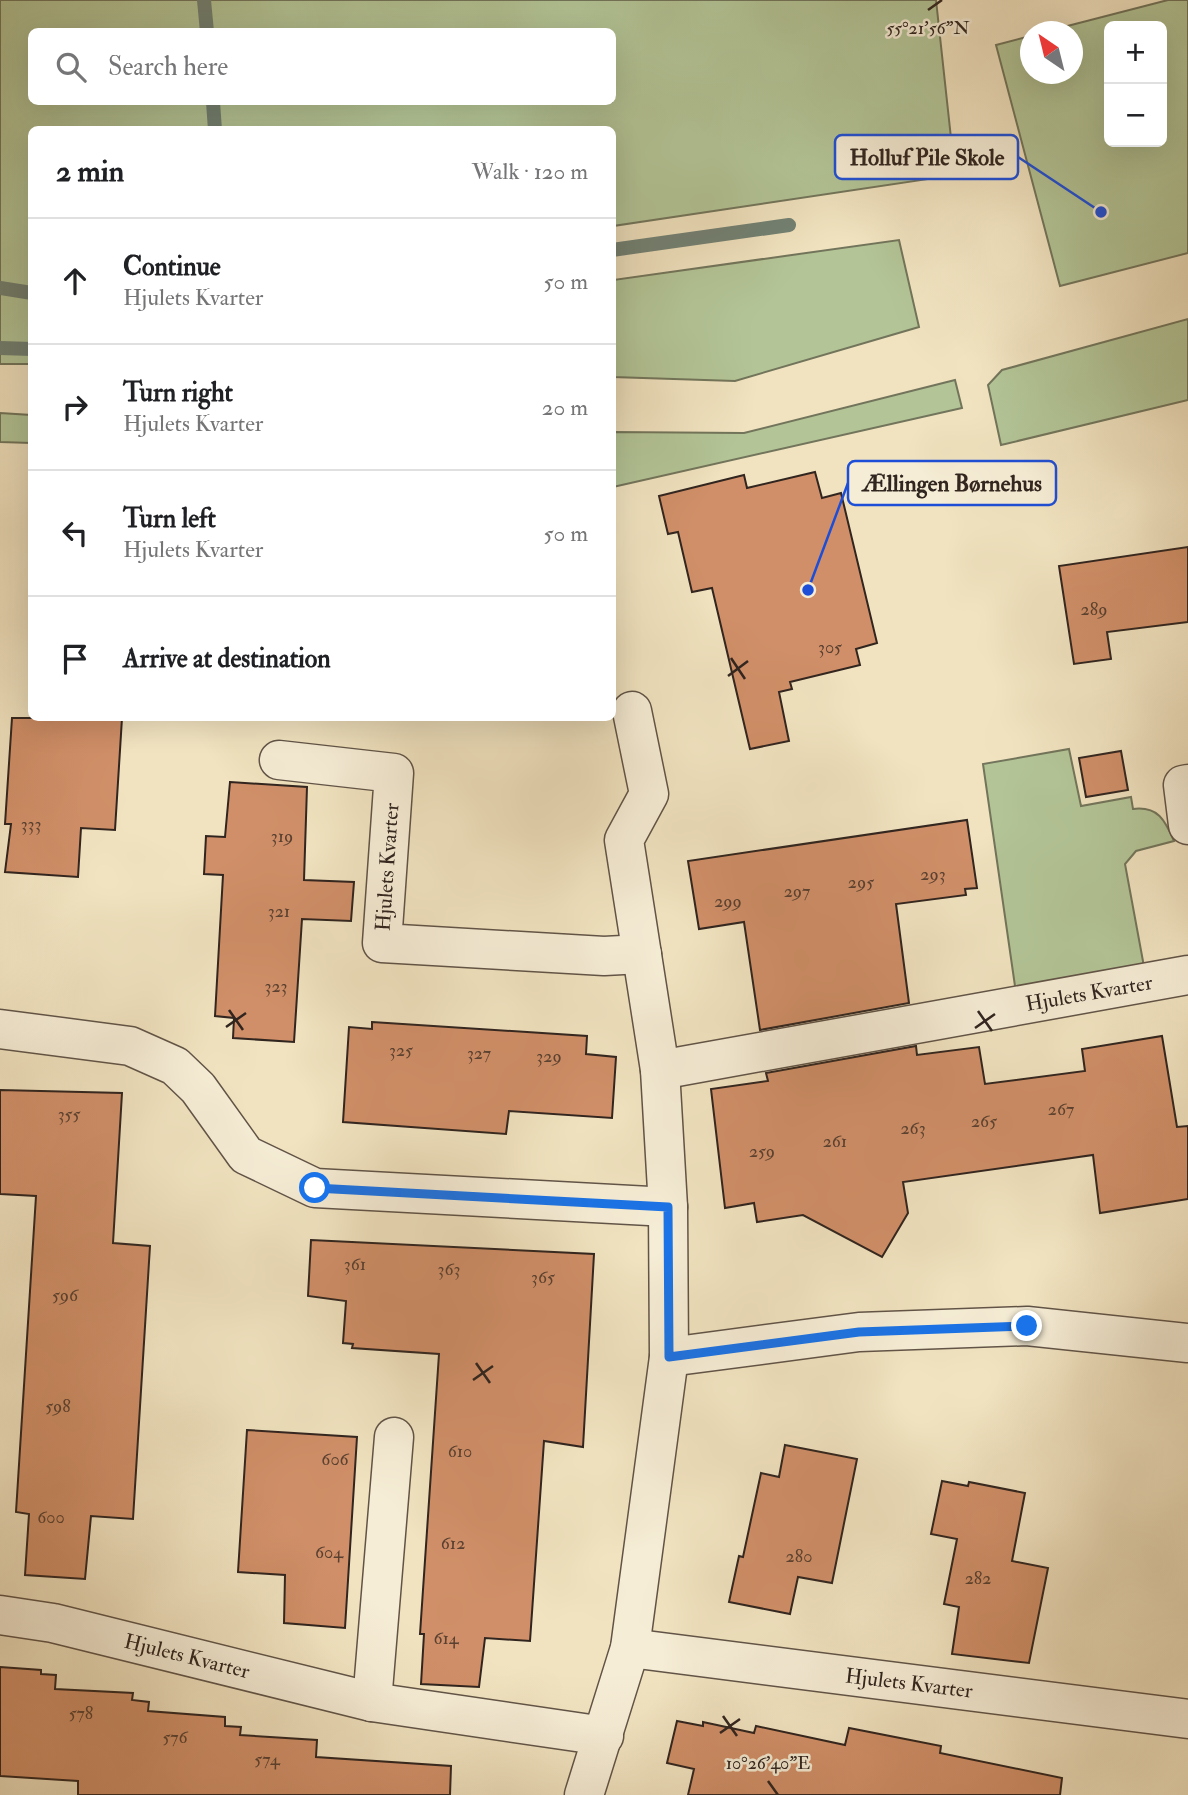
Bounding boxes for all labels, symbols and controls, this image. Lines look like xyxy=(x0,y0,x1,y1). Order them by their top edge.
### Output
text: 55°21'56"N xyxy=(886,17,970,40)
north arrow xyxy=(1020,21,1083,84)
map controls xyxy=(1104,21,1167,147)
button: + xyxy=(1104,21,1167,84)
search box xyxy=(28,28,616,105)
icon: search xyxy=(52,48,90,86)
text: Search here xyxy=(108,51,228,83)
button: − xyxy=(1104,84,1167,147)
callout: Holluf Pile Skole xyxy=(835,135,1018,179)
text: Holluf Pile Skole xyxy=(850,143,1005,172)
text: 2 min xyxy=(56,153,124,190)
text: Walk · 120 m xyxy=(472,157,588,186)
text: Continue xyxy=(123,251,221,283)
icon: ahead xyxy=(56,262,94,300)
text: 50 m xyxy=(544,267,588,296)
text: Hjulets Kvarter xyxy=(123,283,263,312)
text: Turn right xyxy=(123,377,233,409)
icon: right xyxy=(56,388,94,426)
text: 20 m xyxy=(542,393,588,422)
text: Hjulets Kvarter xyxy=(123,409,263,438)
callout: Ællingen Børnehus xyxy=(848,461,1056,505)
text: Ællingen Børnehus xyxy=(861,469,1042,499)
text: Turn left xyxy=(123,503,216,535)
icon: left xyxy=(56,514,94,552)
text: 50 m xyxy=(544,519,588,548)
text: Hjulets Kvarter xyxy=(123,535,263,564)
house number: 289 xyxy=(1081,598,1107,621)
house number: 305 xyxy=(818,636,842,659)
icon: arrive xyxy=(56,640,94,678)
text: Arrive at destination xyxy=(123,643,331,675)
street label: Hjulets Kvarter xyxy=(370,802,405,932)
house number: 333 xyxy=(21,813,41,836)
house number: 319 xyxy=(271,825,293,848)
house number: 293 xyxy=(920,863,946,886)
house number: 295 xyxy=(848,871,874,894)
house number: 297 xyxy=(784,880,810,903)
house number: 299 xyxy=(714,890,742,913)
house number: 321 xyxy=(268,900,290,923)
street label: Hjulets Kvarter xyxy=(1024,969,1155,1018)
house number: 323 xyxy=(265,975,287,998)
house number: 325 xyxy=(389,1039,413,1062)
house number: 327 xyxy=(467,1042,491,1065)
house number: 329 xyxy=(536,1045,562,1068)
house number: 267 xyxy=(1048,1098,1074,1121)
house number: 355 xyxy=(58,1103,80,1126)
house number: 265 xyxy=(971,1110,997,1133)
house number: 263 xyxy=(900,1117,926,1140)
house number: 261 xyxy=(823,1130,847,1153)
house number: 259 xyxy=(749,1140,775,1163)
route start xyxy=(299,1172,330,1203)
house number: 361 xyxy=(344,1253,366,1276)
house number: 363 xyxy=(438,1258,460,1281)
house number: 365 xyxy=(531,1266,555,1289)
house number: 596 xyxy=(52,1284,79,1307)
route end xyxy=(1011,1310,1042,1341)
house number: 598 xyxy=(45,1395,71,1418)
house number: 610 xyxy=(448,1440,472,1463)
house number: 606 xyxy=(321,1448,350,1471)
house number: 600 xyxy=(37,1506,65,1529)
house number: 612 xyxy=(441,1532,465,1555)
house number: 604 xyxy=(315,1541,344,1564)
house number: 280 xyxy=(786,1545,812,1568)
house number: 282 xyxy=(965,1567,991,1590)
house number: 614 xyxy=(433,1627,460,1650)
street label: Hjulets Kvarter xyxy=(121,1628,253,1685)
street label: Hjulets Kvarter xyxy=(844,1662,974,1705)
house number: 578 xyxy=(69,1702,93,1725)
house number: 576 xyxy=(162,1726,189,1749)
house number: 574 xyxy=(254,1748,281,1771)
text: 10°26'40"E xyxy=(726,1752,810,1775)

